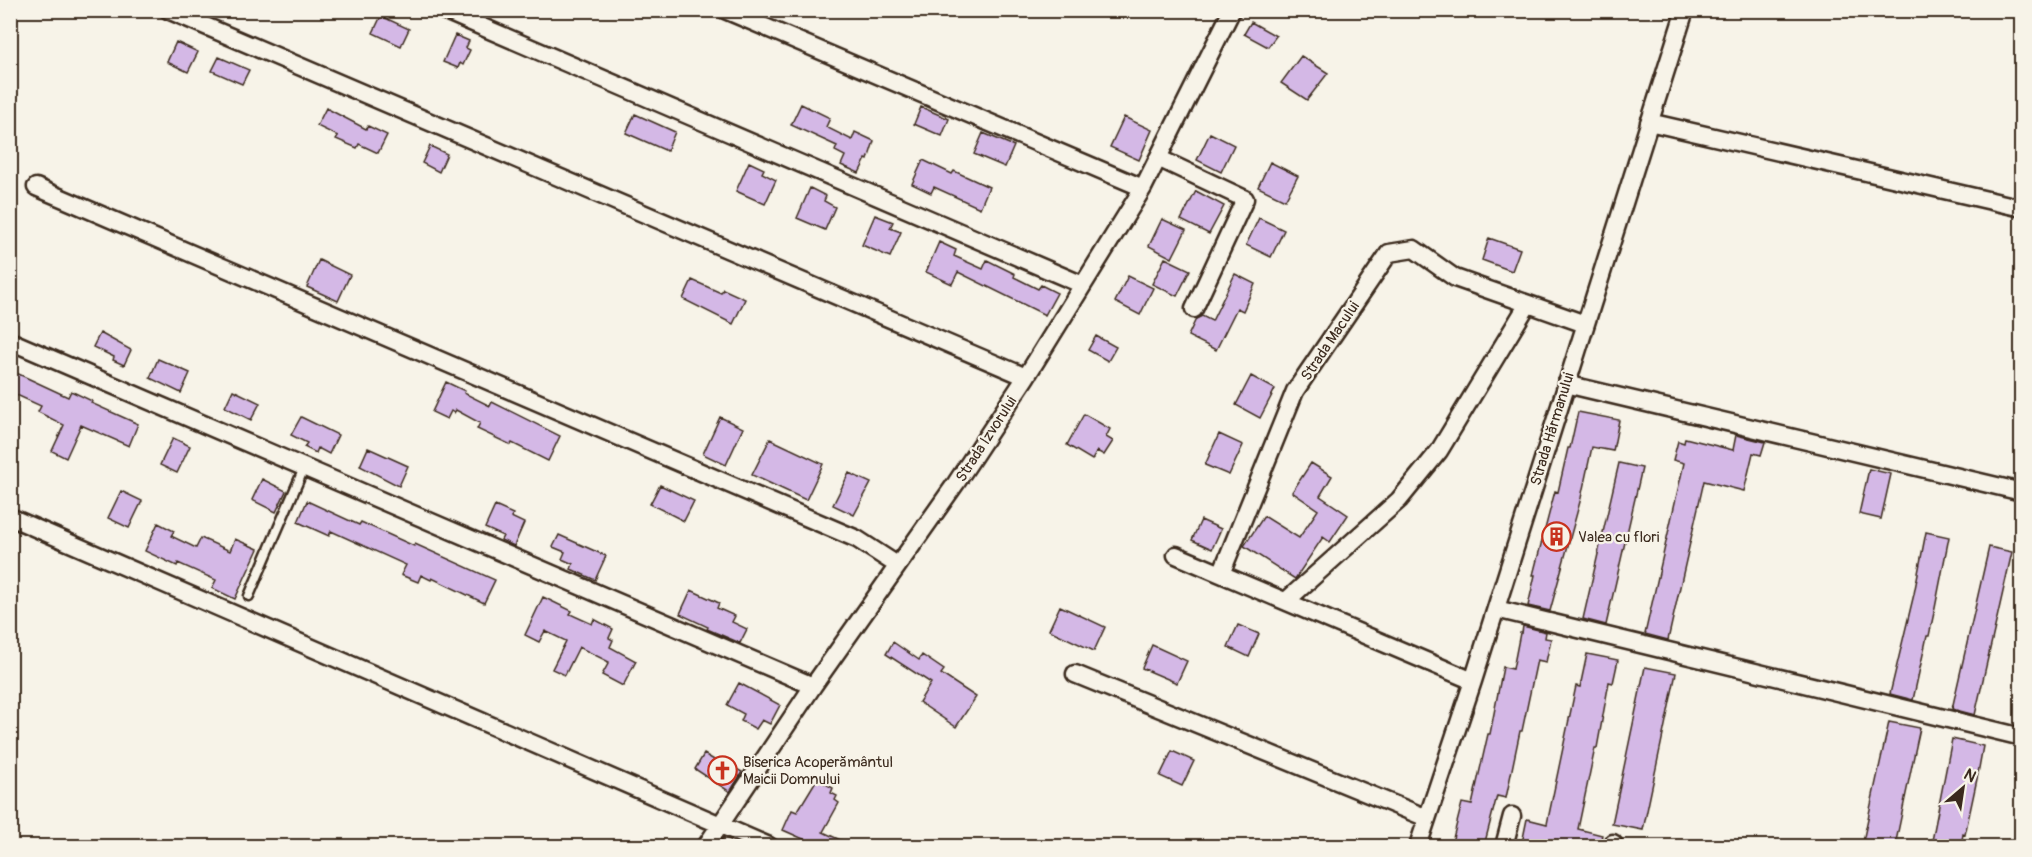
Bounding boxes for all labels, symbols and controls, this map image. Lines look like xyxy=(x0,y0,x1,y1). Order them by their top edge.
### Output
street label: Strada Macului xyxy=(1297,298,1364,384)
street label: Strada Hărmanului xyxy=(1526,370,1579,488)
street label: Strada Izvorului xyxy=(952,393,1021,486)
building icon: Valea cu flori xyxy=(1541,521,1573,553)
place label: Valea cu flori xyxy=(1578,528,1660,547)
place label: Biserica Acoperământul Maicii Domnului xyxy=(743,753,893,789)
church icon: Biserica Acoperământul Maicii Domnului xyxy=(706,755,738,787)
north arrow xyxy=(1933,758,1993,818)
text: N xyxy=(1960,764,1980,787)

